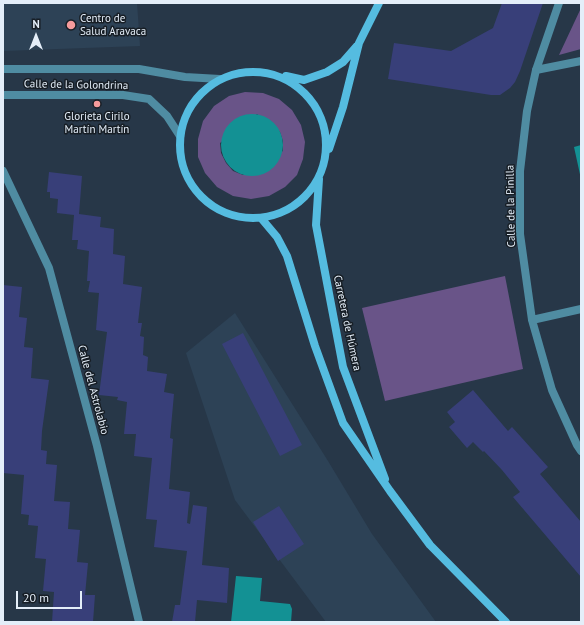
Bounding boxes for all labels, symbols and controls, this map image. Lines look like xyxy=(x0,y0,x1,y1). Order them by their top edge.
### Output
place label: Centro de Salud Aravaca xyxy=(80,12,146,38)
north arrow xyxy=(16,16,56,56)
text: N xyxy=(32,17,40,31)
marker: Centro de Salud Aravaca xyxy=(65,19,77,31)
street label: Calle de la Golondrina xyxy=(24,77,128,93)
marker: Glorieta Cirilo Martín Martín xyxy=(92,99,102,109)
place label: Glorieta Cirilo Martín Martín xyxy=(64,110,130,136)
street label: Calle de la Pinilla xyxy=(504,165,518,247)
street label: Carretera de Húmera xyxy=(330,274,364,372)
street label: Calle del Astrolabio xyxy=(75,344,111,436)
scale bar xyxy=(18,583,84,609)
text: 20 m xyxy=(23,590,49,605)

